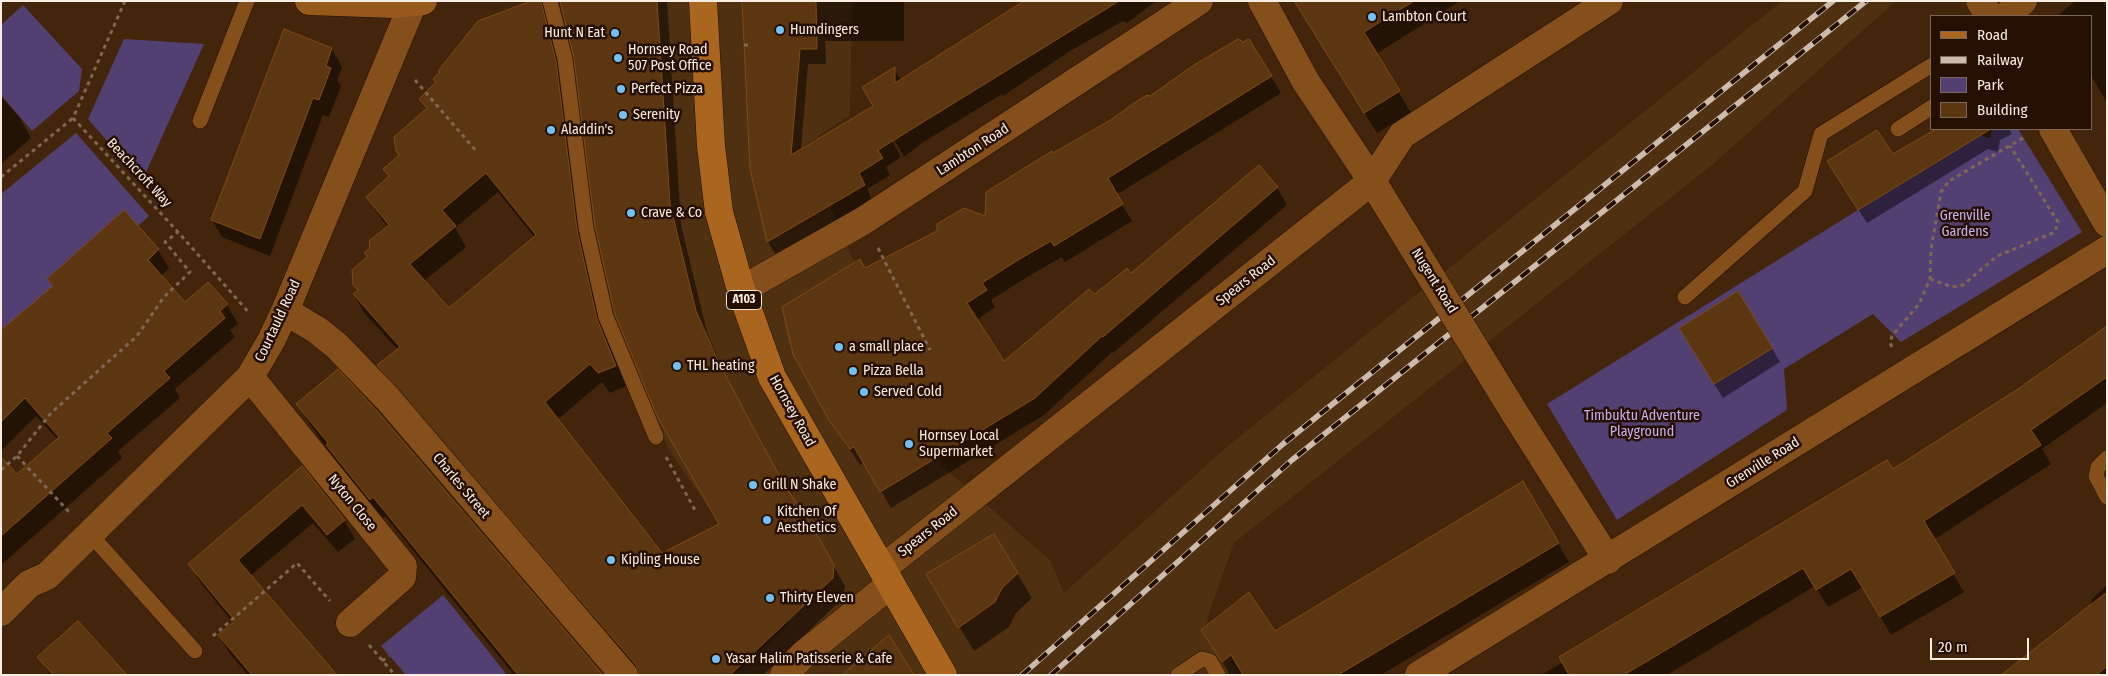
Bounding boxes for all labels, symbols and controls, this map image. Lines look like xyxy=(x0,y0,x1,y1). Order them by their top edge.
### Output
place label: Lambton Court xyxy=(1382,9,1467,25)
marker: Lambton Court xyxy=(1366,11,1378,23)
legend xyxy=(1930,15,2093,130)
place label: Humdingers xyxy=(790,22,859,38)
marker: Humdingers xyxy=(774,24,786,36)
place label: Hunt N Eat xyxy=(544,25,605,41)
text: Road xyxy=(1977,26,2008,44)
marker: Hunt N Eat xyxy=(609,27,621,39)
place label: Hornsey Road 507 Post Office xyxy=(628,42,712,74)
text: Railway xyxy=(1977,51,2024,69)
marker: Hornsey Road 507 Post Office xyxy=(612,52,624,64)
text: Park xyxy=(1977,76,2004,94)
place label: Perfect Pizza xyxy=(631,81,703,97)
marker: Perfect Pizza xyxy=(615,83,627,95)
text: Building xyxy=(1977,101,2028,119)
place label: Serenity xyxy=(633,107,680,123)
marker: Serenity xyxy=(617,109,629,121)
street label: Lambton Road xyxy=(934,120,1012,180)
place label: Aladdin's xyxy=(561,122,613,138)
marker: Aladdin's xyxy=(545,124,557,136)
street label: Beachcroft Way xyxy=(103,135,175,211)
place label: Crave & Co xyxy=(641,205,702,221)
marker: Crave & Co xyxy=(625,207,637,219)
park label: Grenville Gardens xyxy=(1940,208,1990,240)
street label: Nugent Road xyxy=(1407,245,1461,317)
street label: Spears Road xyxy=(1213,253,1279,309)
street label: Courtauld Road xyxy=(252,277,304,365)
road number: A103 xyxy=(726,290,762,310)
place label: a small place xyxy=(849,339,924,355)
marker: a small place xyxy=(833,341,845,353)
place label: THL heating xyxy=(687,358,755,374)
marker: THL heating xyxy=(671,360,683,372)
place label: Pizza Bella xyxy=(863,363,924,379)
marker: Pizza Bella xyxy=(847,365,859,377)
street label: Hornsey Road xyxy=(765,372,819,450)
place label: Served Cold xyxy=(874,384,942,400)
marker: Served Cold xyxy=(858,386,870,398)
park label: Timbuktu Adventure Playground xyxy=(1584,408,1700,441)
place label: Hornsey Local Supermarket xyxy=(919,428,999,461)
street label: Grenville Road xyxy=(1723,434,1803,492)
marker: Hornsey Local Supermarket xyxy=(903,438,915,450)
street label: Charles Street xyxy=(429,450,493,522)
street label: Nyton Close xyxy=(324,471,380,535)
place label: Grill N Shake xyxy=(763,477,836,493)
marker: Grill N Shake xyxy=(747,479,759,491)
place label: Kitchen Of Aesthetics xyxy=(777,504,836,536)
street label: Spears Road xyxy=(895,504,961,560)
marker: Kitchen Of Aesthetics xyxy=(761,514,773,526)
place label: Kipling House xyxy=(621,552,700,568)
marker: Kipling House xyxy=(605,554,617,566)
place label: Thirty Eleven xyxy=(780,590,854,606)
marker: Thirty Eleven xyxy=(764,592,776,604)
scale bar xyxy=(1933,628,2032,660)
text: 20 m xyxy=(1938,638,1968,656)
place label: Yasar Halim Patisserie & Cafe xyxy=(726,651,892,667)
marker: Yasar Halim Patisserie & Cafe xyxy=(710,653,722,665)

